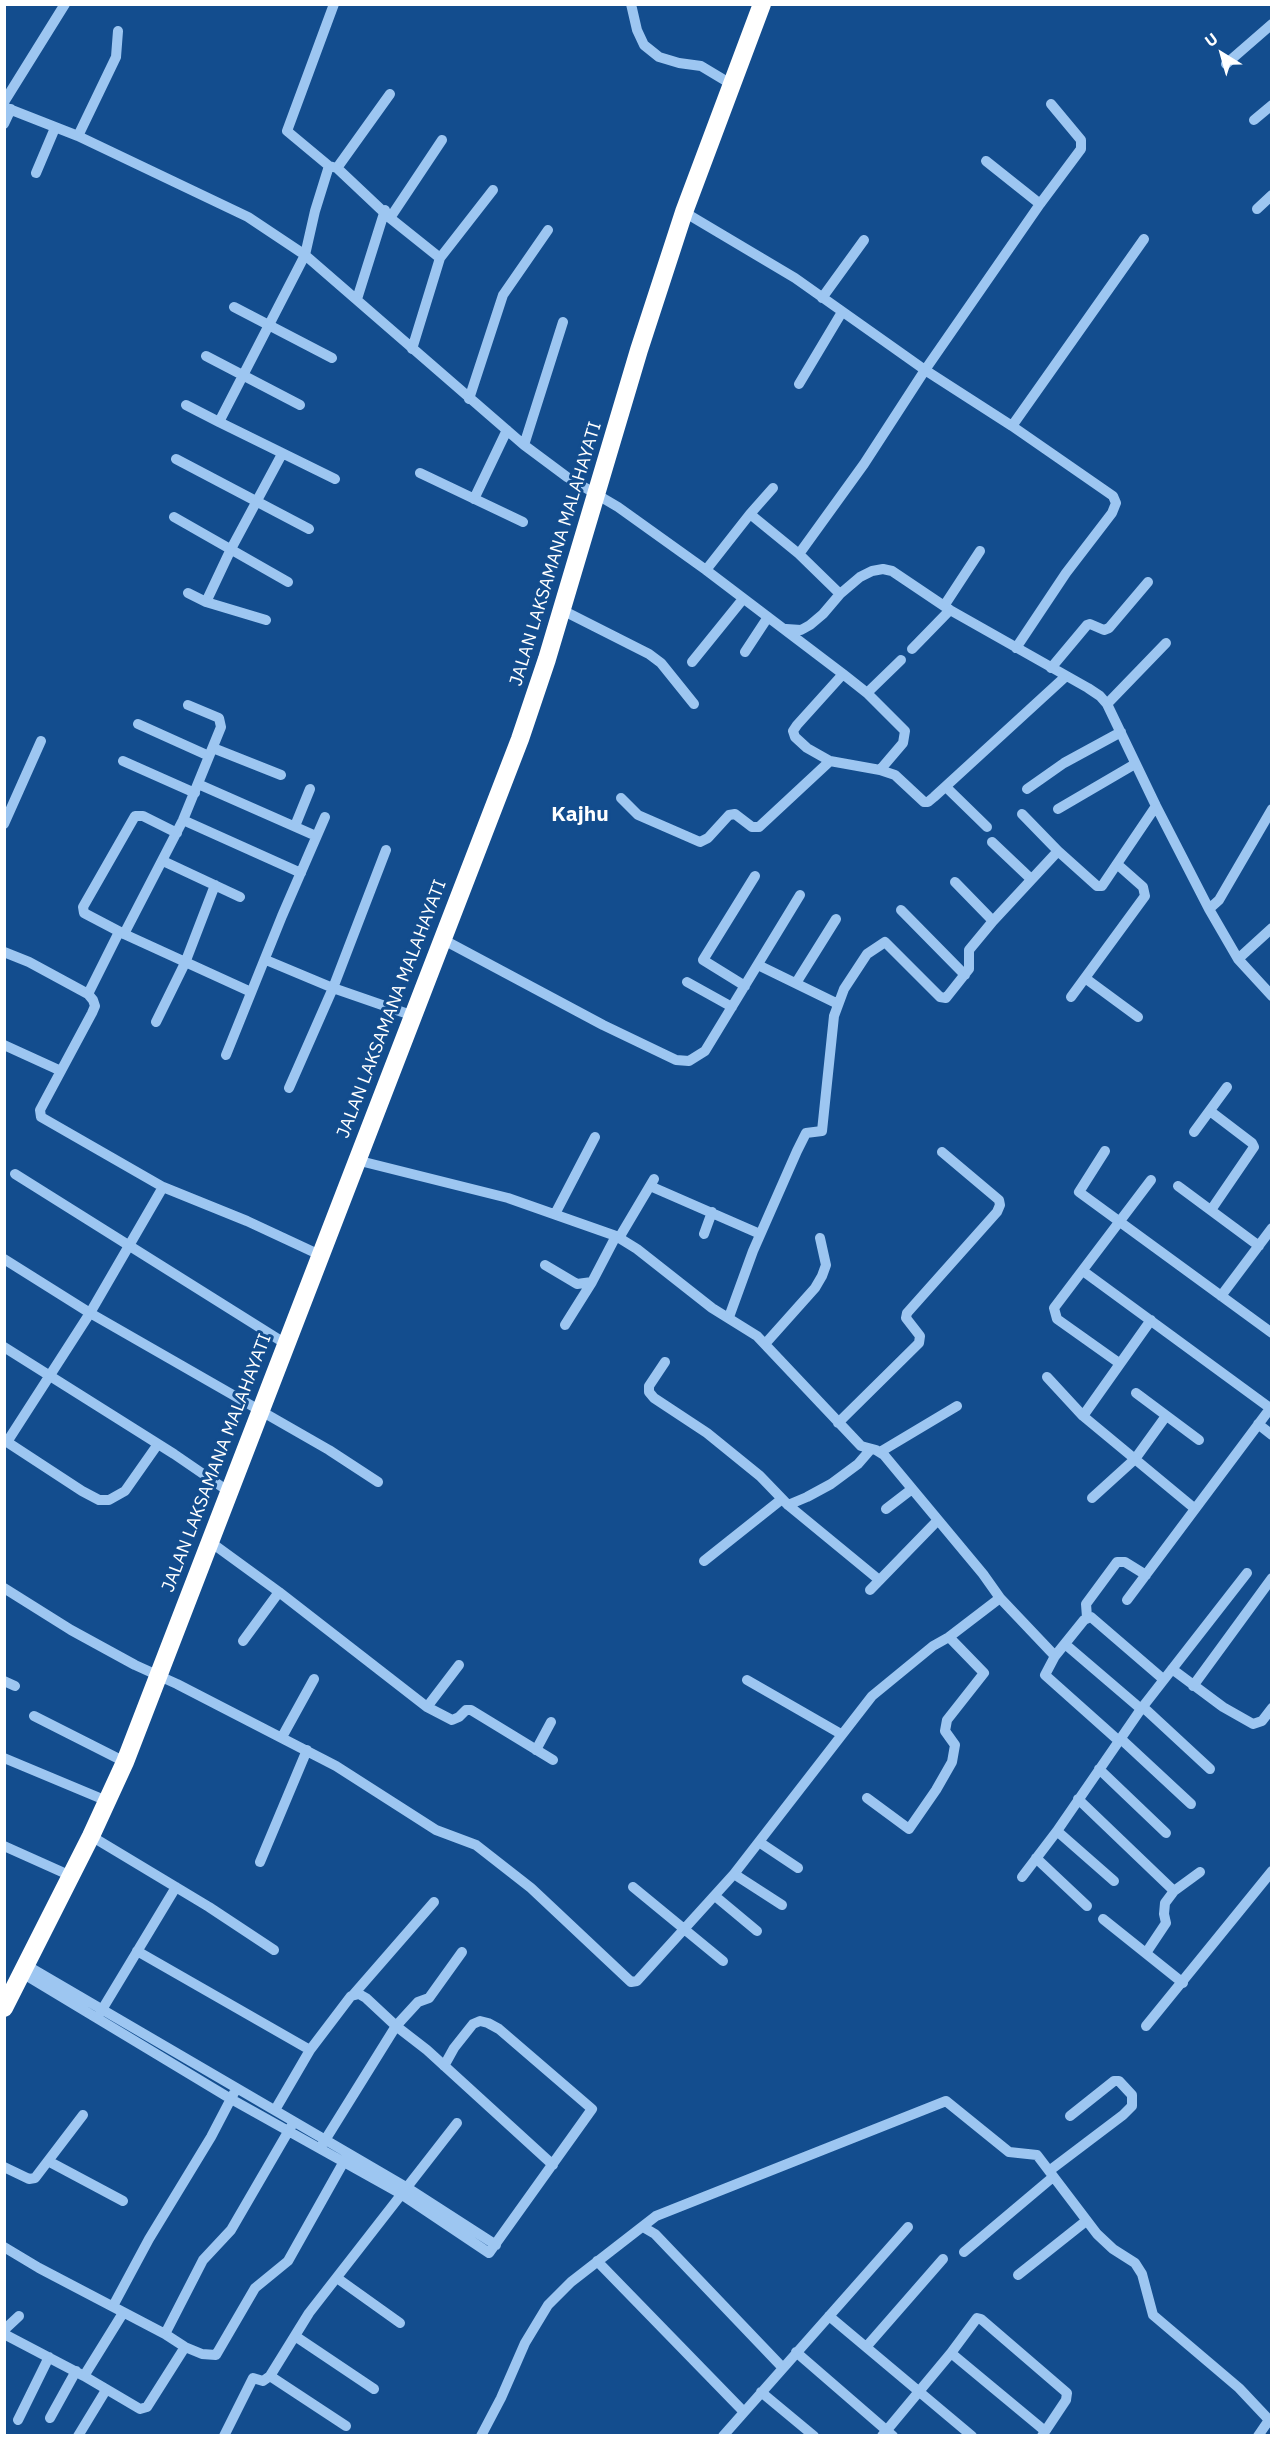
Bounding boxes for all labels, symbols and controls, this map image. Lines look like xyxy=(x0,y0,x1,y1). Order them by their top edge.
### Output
north arrow xyxy=(1192,24,1252,84)
text: U xyxy=(1201,28,1222,51)
street label: JALAN LAKSAMANA MALAHAYATI xyxy=(505,419,607,689)
district label: Kajhu xyxy=(551,802,609,828)
street label: JALAN LAKSAMANA MALAHAYATI xyxy=(333,877,451,1141)
street label: JALAN LAKSAMANA MALAHAYATI xyxy=(158,1331,276,1595)

